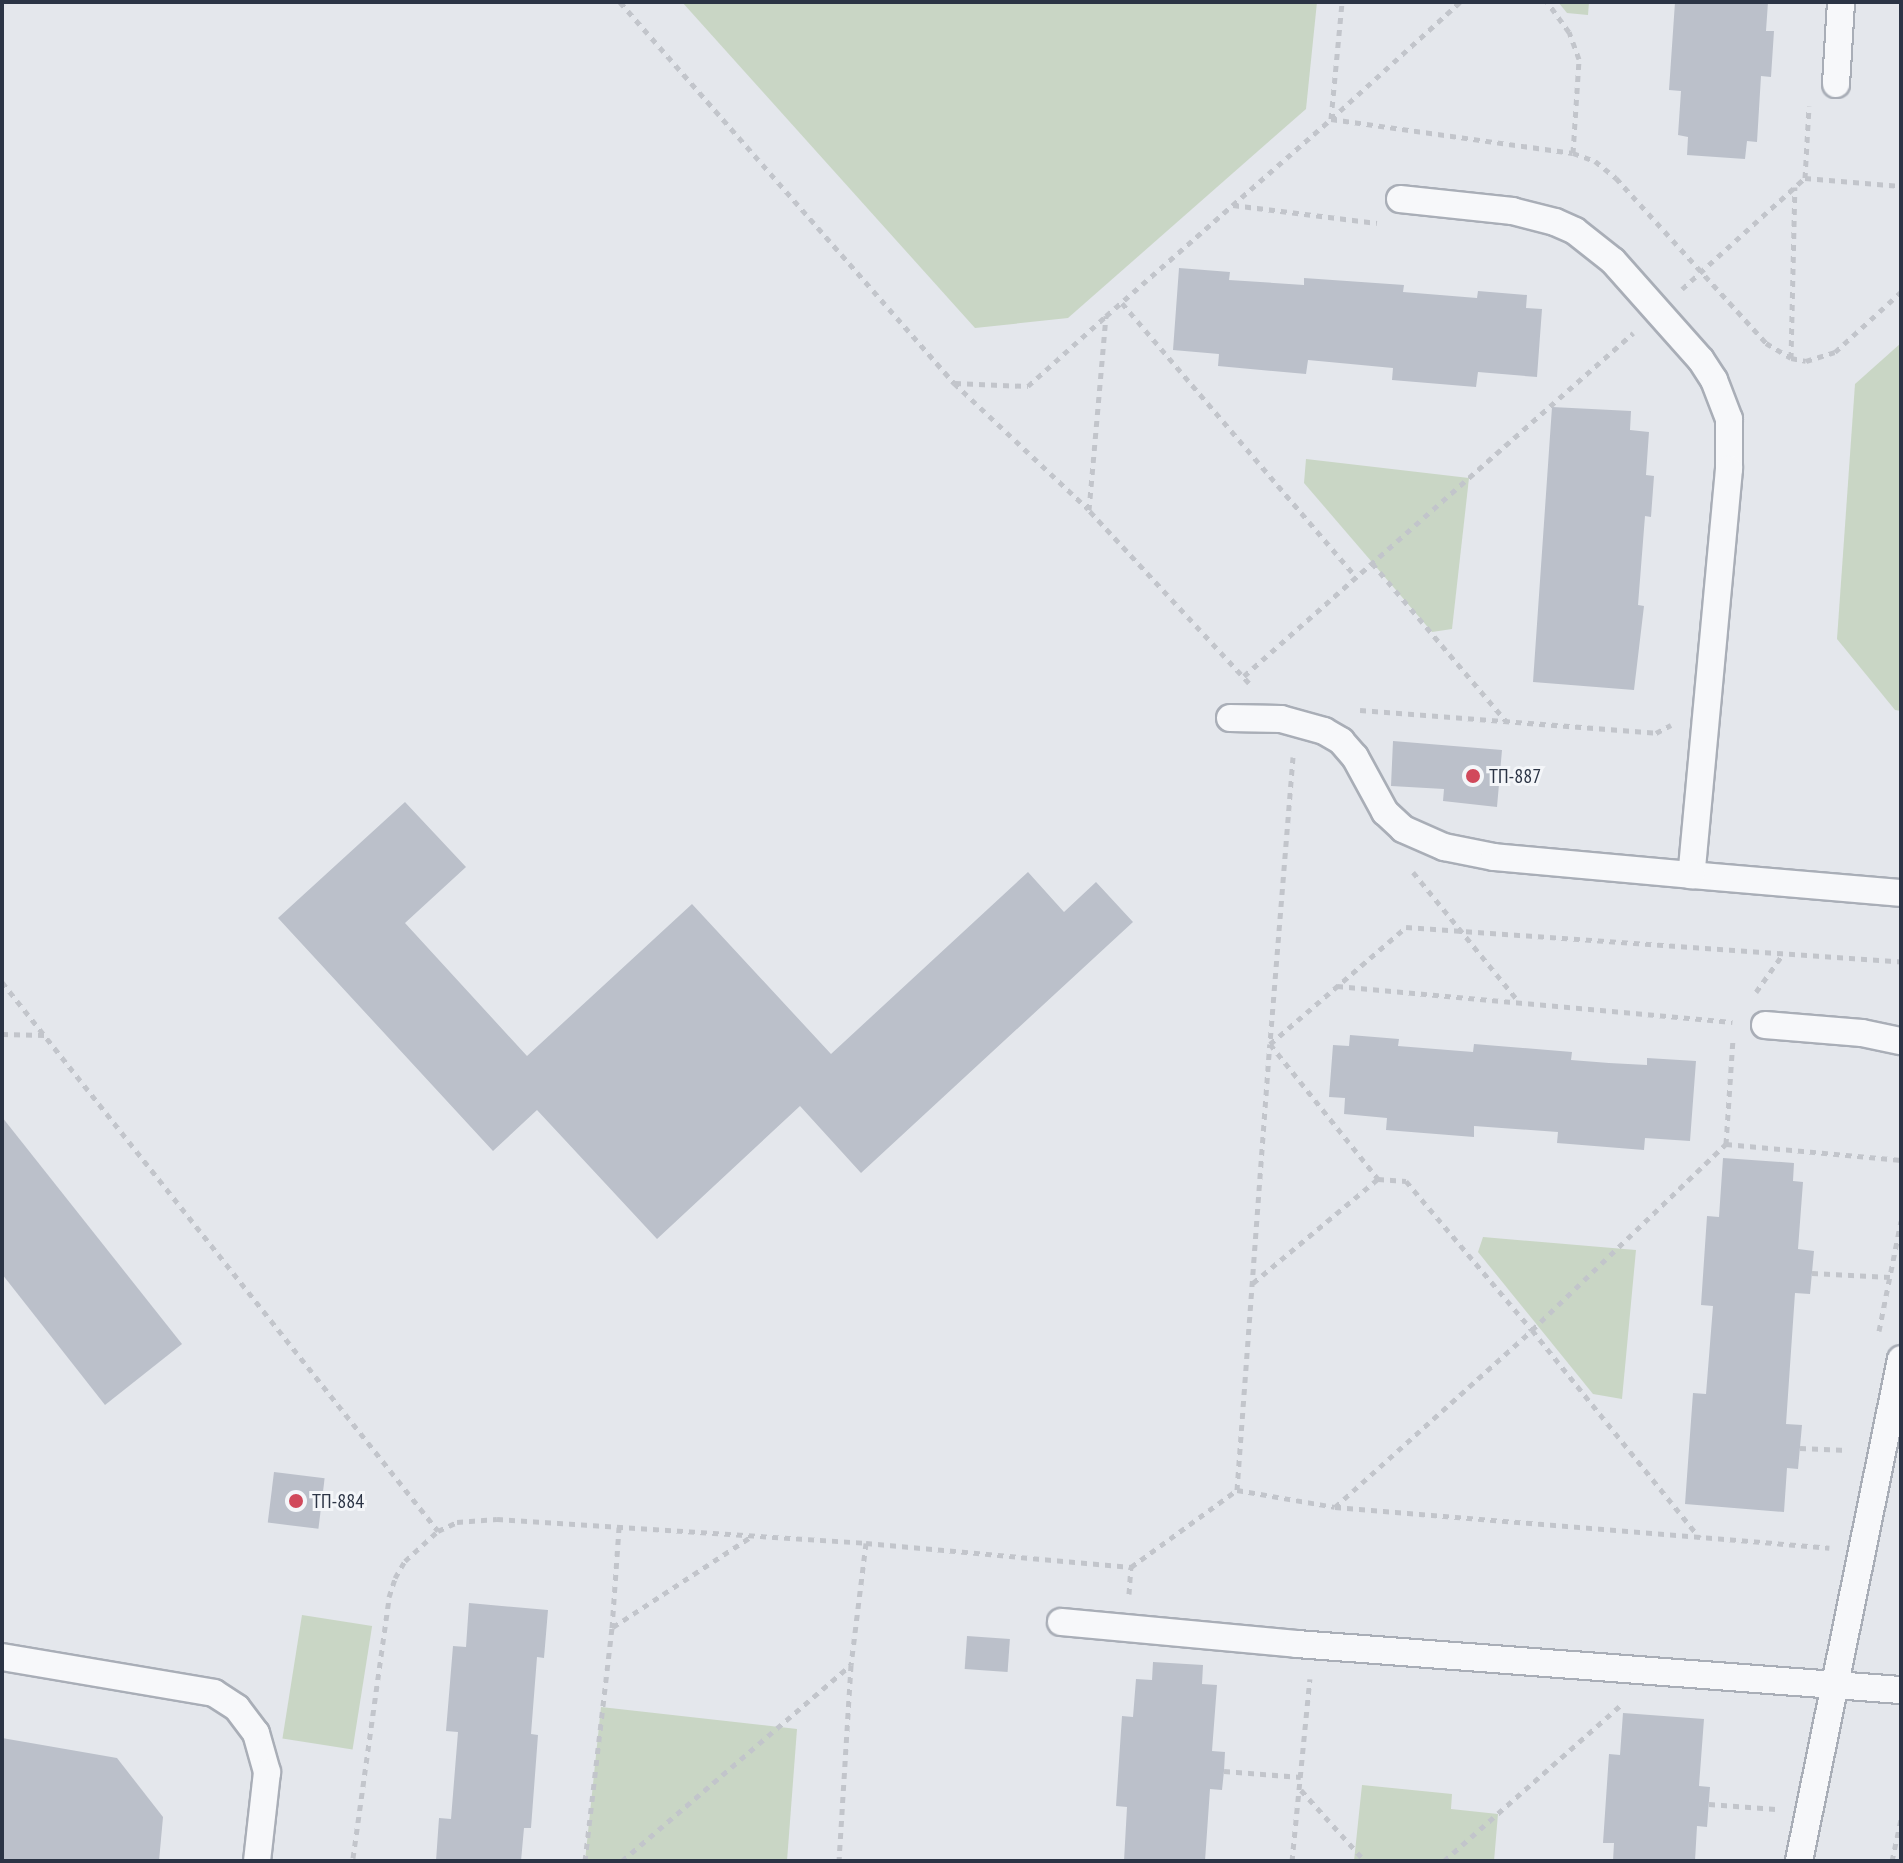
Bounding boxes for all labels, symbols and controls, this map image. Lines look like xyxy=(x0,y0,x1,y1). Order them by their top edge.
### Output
place label: ТП-887 xyxy=(1489,764,1541,788)
marker: ТП-887 xyxy=(1464,767,1482,785)
place label: ТП-884 xyxy=(312,1489,364,1513)
marker: ТП-884 xyxy=(287,1492,305,1510)

